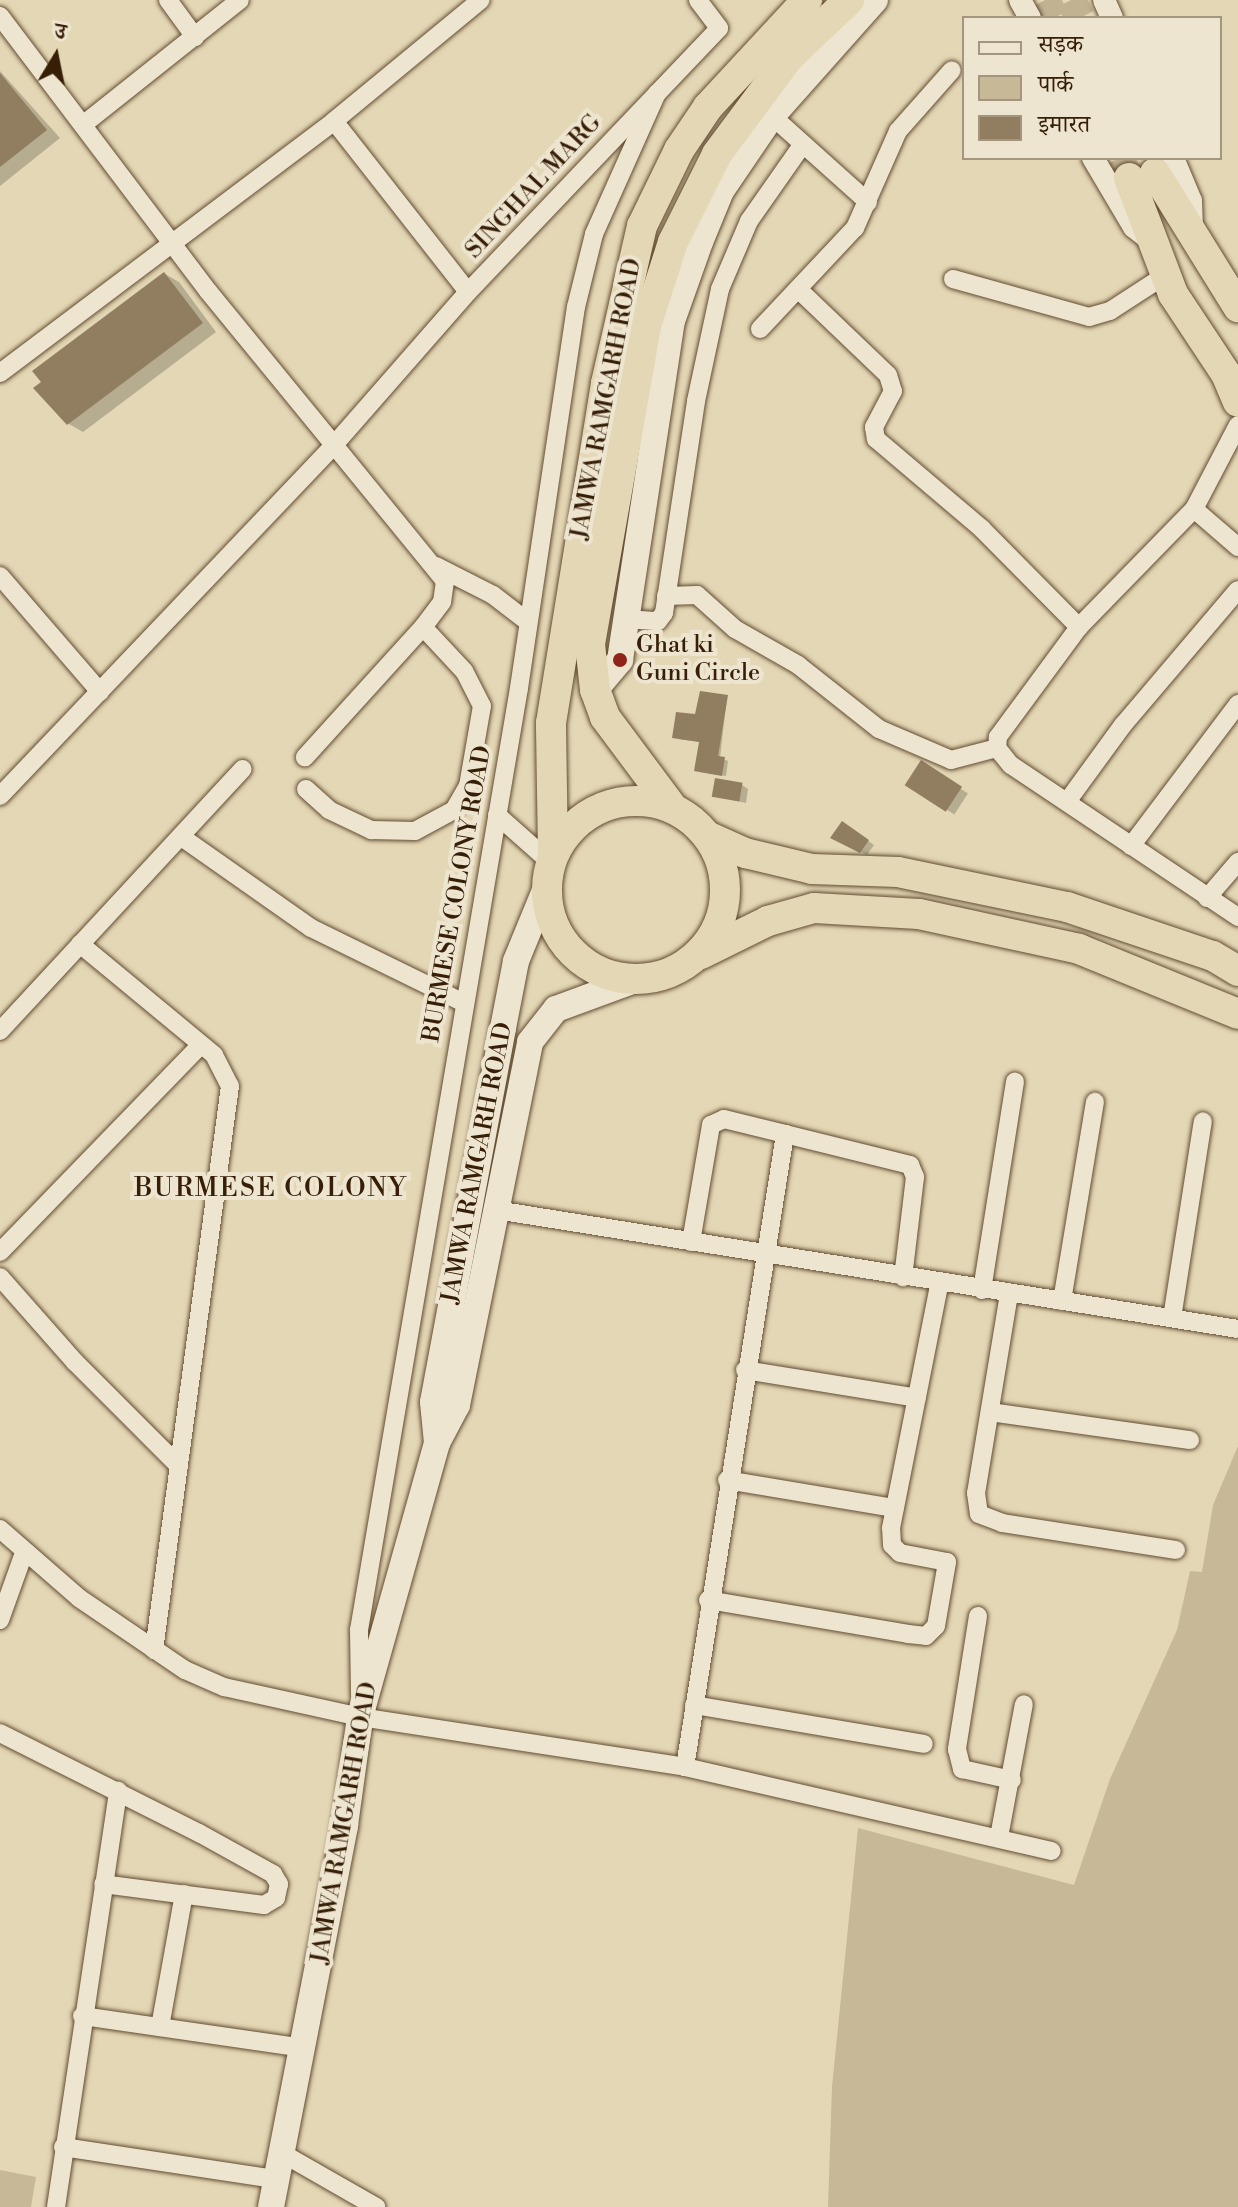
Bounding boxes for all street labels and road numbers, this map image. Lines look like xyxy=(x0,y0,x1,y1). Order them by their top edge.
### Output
street label: SINGHAL MARG xyxy=(460,109,608,265)
street label: JAMWA RAMGARH ROAD xyxy=(566,256,648,542)
street label: BURMESE COLONY ROAD xyxy=(418,744,498,1044)
street label: JAMWA RAMGARH ROAD xyxy=(437,1020,519,1306)
street label: JAMWA RAMGARH ROAD xyxy=(306,1680,384,1966)

